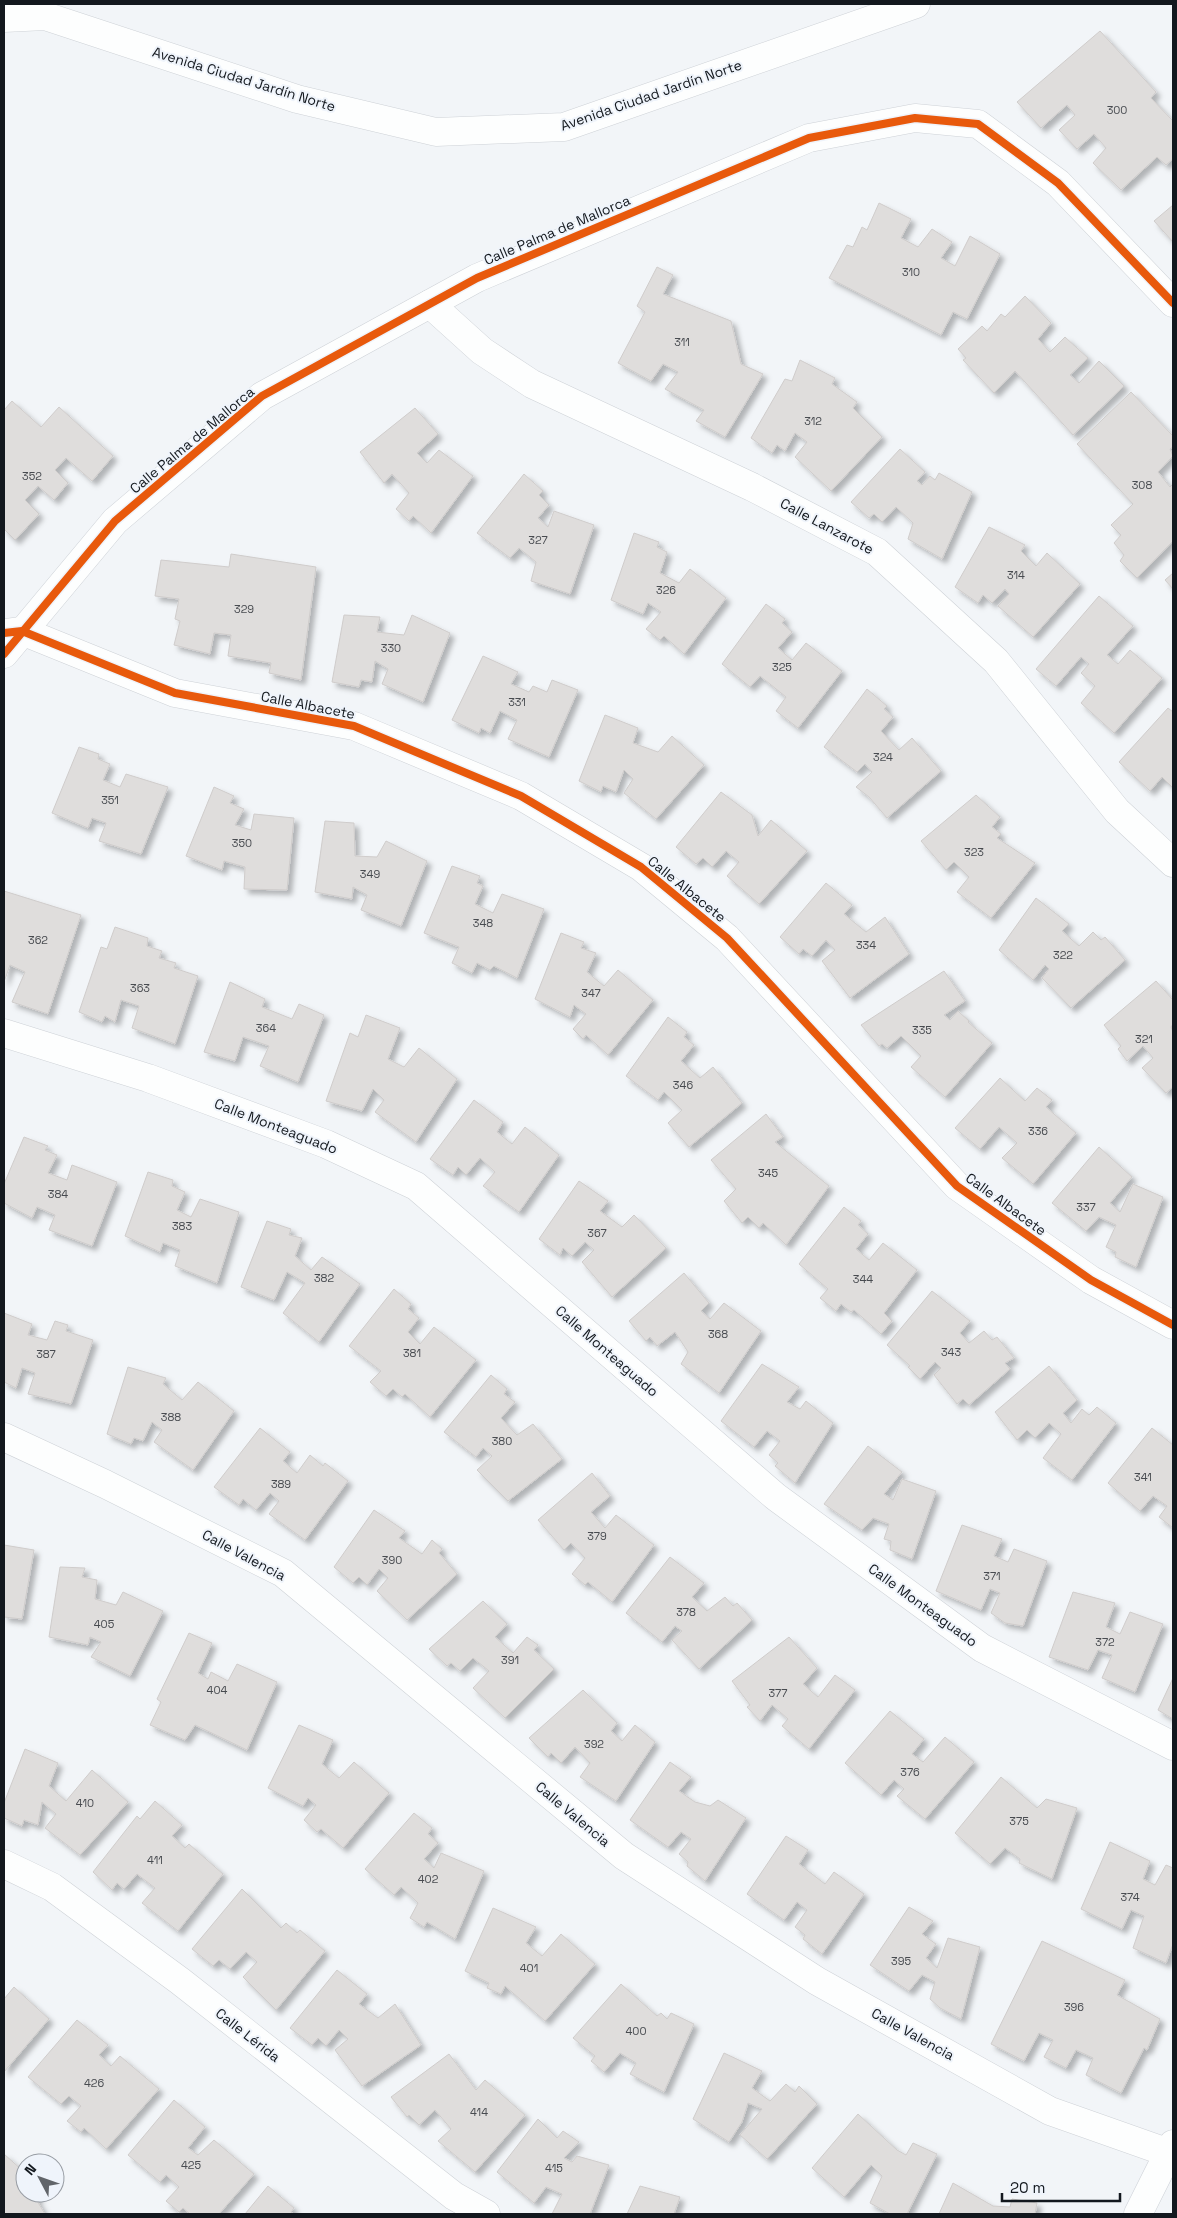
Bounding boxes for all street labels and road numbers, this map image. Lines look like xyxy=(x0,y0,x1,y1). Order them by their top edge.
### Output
street label: Avenida Ciudad Jardín Norte xyxy=(150,43,338,115)
street label: Avenida Ciudad Jardín Norte xyxy=(558,55,744,135)
street label: Calle Palma de Mallorca xyxy=(481,191,633,269)
street label: Calle Palma de Mallorca xyxy=(126,383,258,497)
street label: Calle Lanzarote xyxy=(777,494,877,558)
street label: Calle Albacete xyxy=(259,687,357,723)
street label: Calle Albacete xyxy=(644,852,730,926)
street label: Calle Monteaguado xyxy=(212,1094,340,1158)
street label: Calle Albacete xyxy=(962,1169,1050,1239)
street label: Calle Monteaguado xyxy=(552,1301,662,1401)
street label: Calle Valencia xyxy=(199,1525,289,1585)
street label: Calle Monteaguado xyxy=(865,1559,981,1651)
street label: Calle Valencia xyxy=(532,1778,614,1850)
street label: Calle Lérida xyxy=(212,2004,284,2066)
street label: Calle Valencia xyxy=(868,2004,958,2064)

